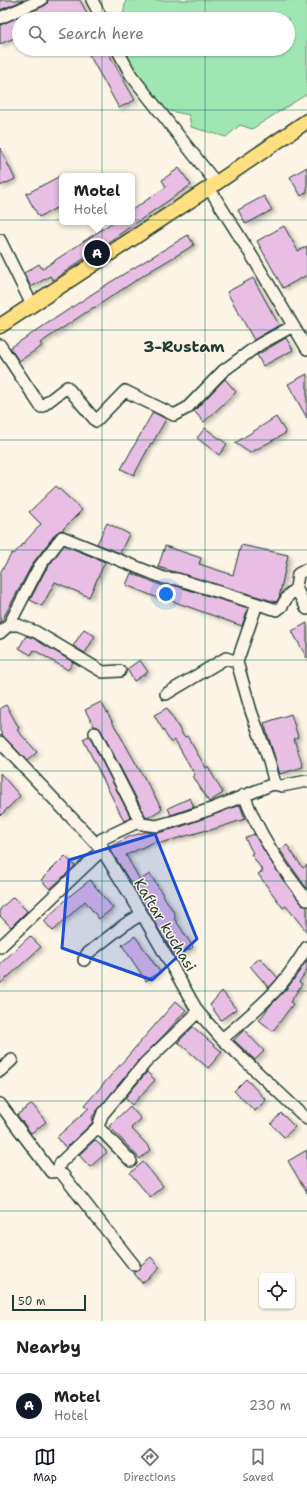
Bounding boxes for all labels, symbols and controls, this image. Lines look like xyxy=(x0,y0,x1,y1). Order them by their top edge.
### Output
search box xyxy=(12,12,295,56)
icon: search xyxy=(26,23,48,45)
text: Search here xyxy=(58,24,144,44)
popup xyxy=(59,173,135,225)
text: Motel xyxy=(74,181,120,201)
text: Hotel xyxy=(74,201,107,218)
pin: A xyxy=(84,238,110,268)
district label: 3-Rustam xyxy=(143,336,225,357)
your location xyxy=(156,584,176,604)
street label: Kaftar kuchasi xyxy=(129,875,201,975)
map controls xyxy=(259,1273,295,1309)
button: locate xyxy=(259,1273,295,1309)
scale bar xyxy=(12,1293,86,1312)
text: 50 m xyxy=(18,1294,46,1309)
text: Nearby xyxy=(16,1336,81,1358)
text: Motel xyxy=(54,1387,100,1407)
text: A xyxy=(24,1397,34,1414)
text: 230 m xyxy=(249,1397,291,1414)
text: Hotel xyxy=(54,1407,88,1424)
tab: Map xyxy=(33,1446,57,1485)
tab: Directions xyxy=(123,1446,176,1485)
tab: Saved xyxy=(242,1446,274,1485)

